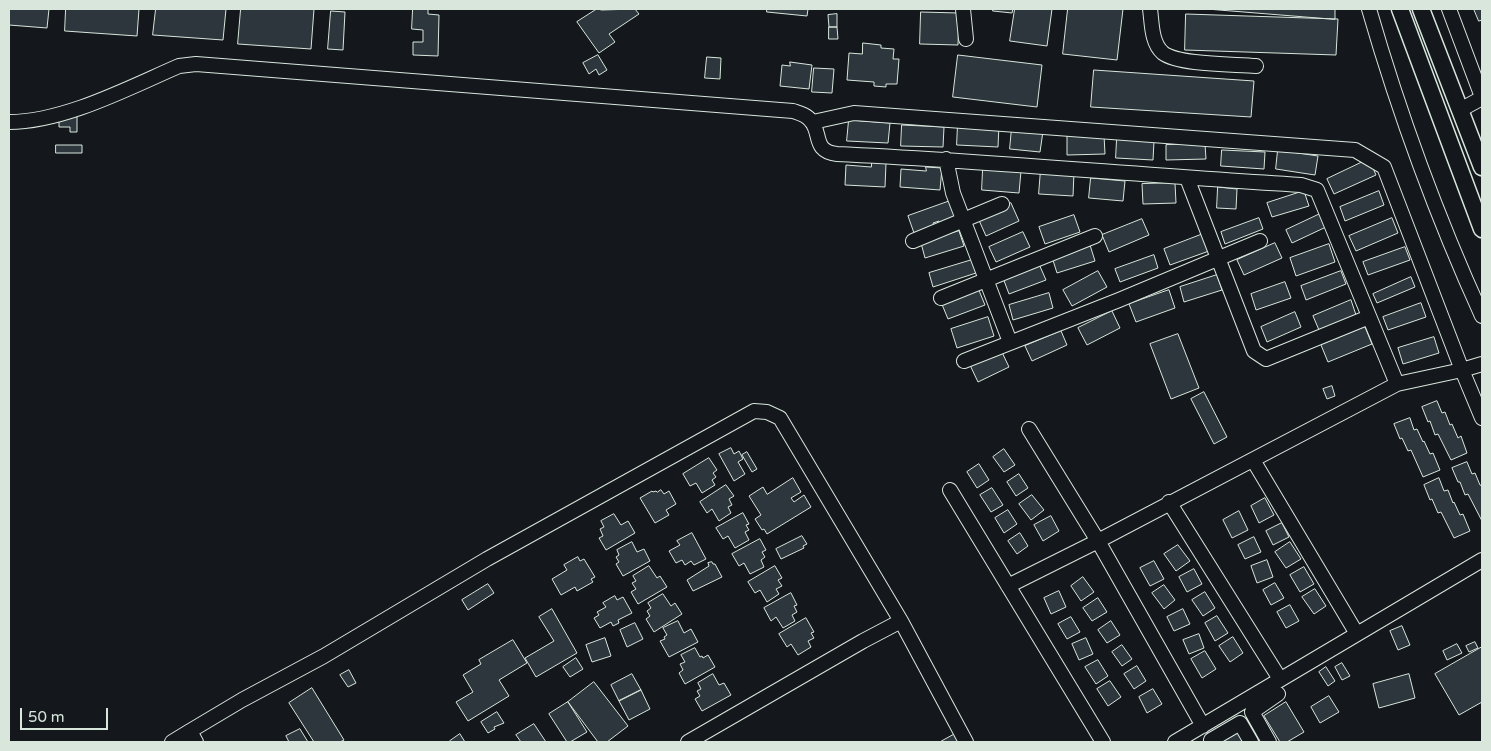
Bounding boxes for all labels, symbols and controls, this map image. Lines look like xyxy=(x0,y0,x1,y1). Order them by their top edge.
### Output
scale bar xyxy=(22,698,110,730)
text: 50 m xyxy=(28,708,65,726)

